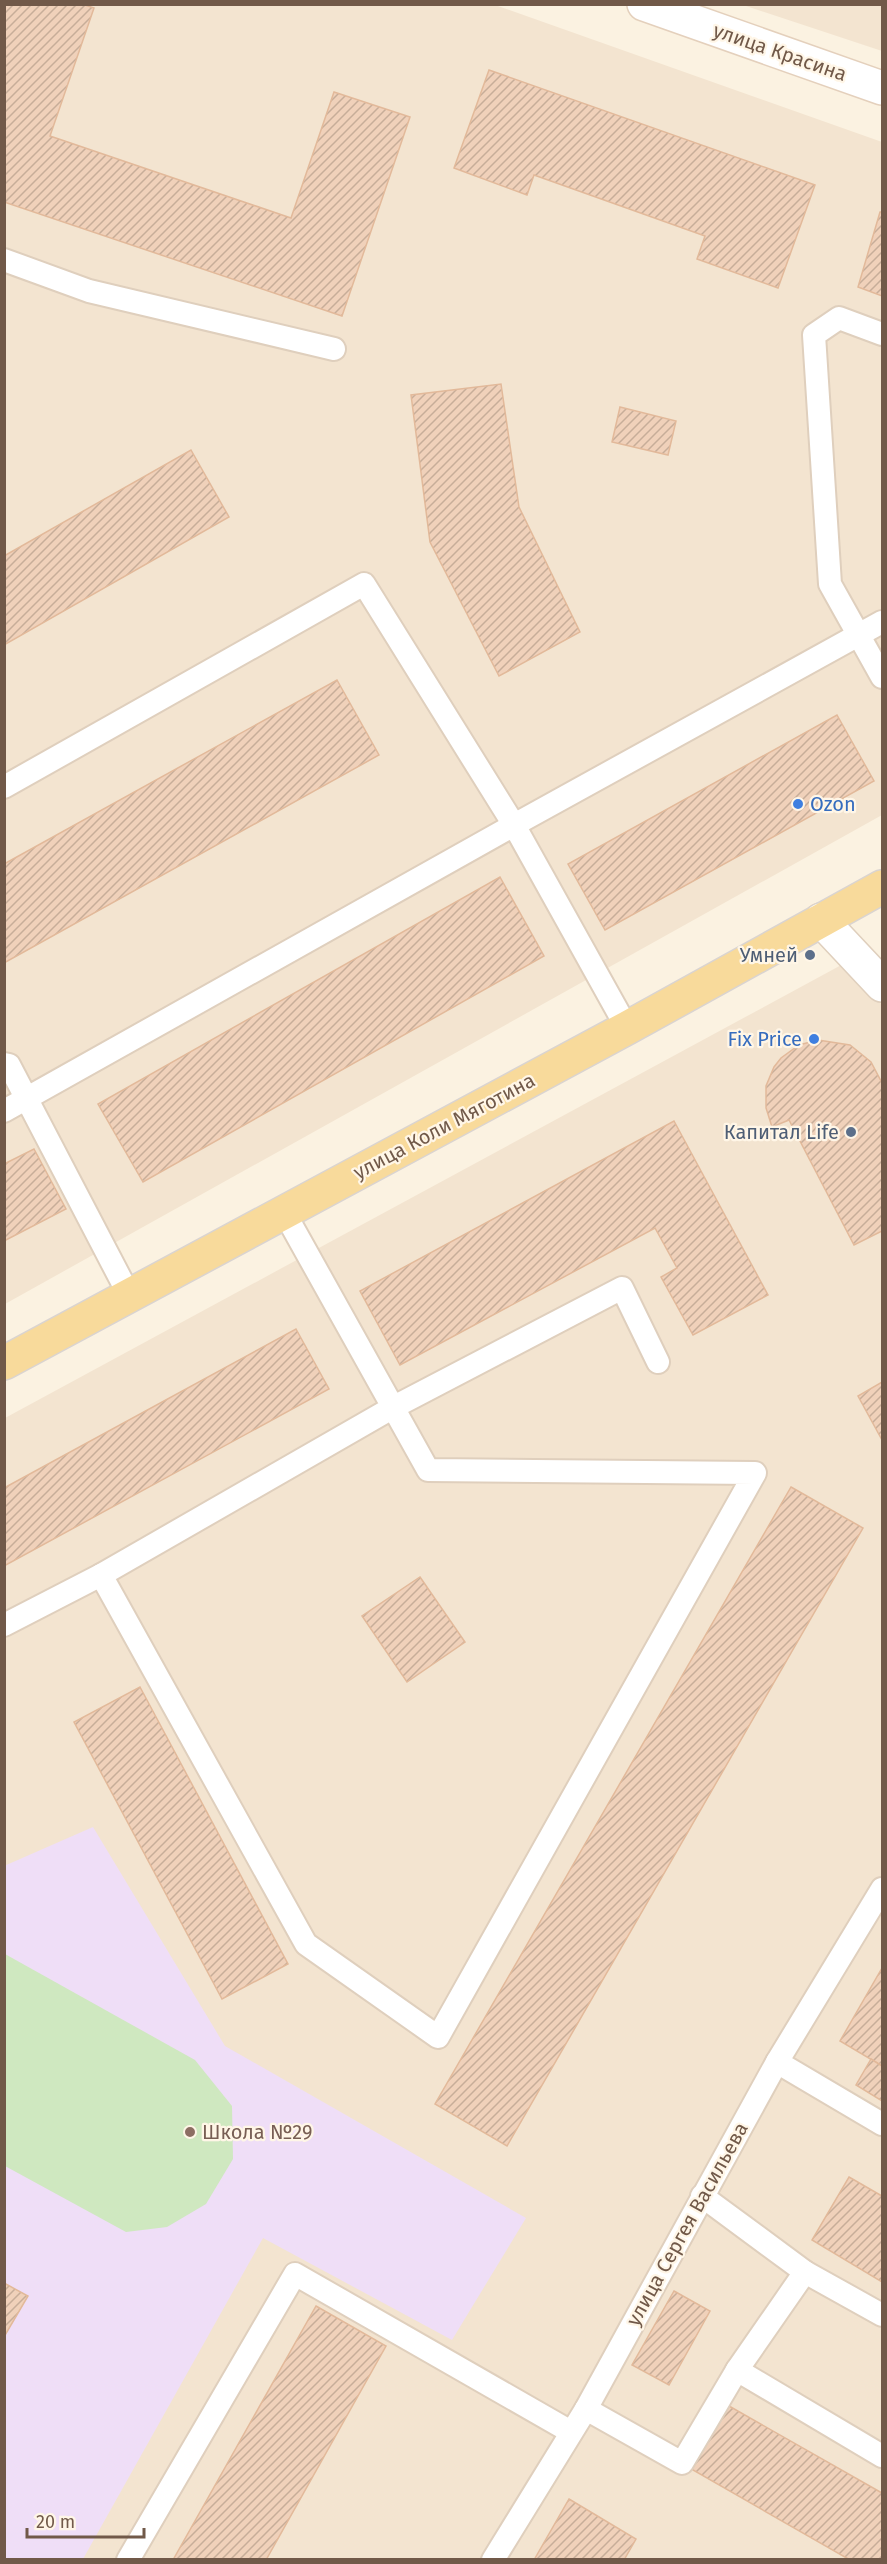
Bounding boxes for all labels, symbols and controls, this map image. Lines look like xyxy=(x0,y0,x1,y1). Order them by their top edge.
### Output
street label: улица Красина xyxy=(710,18,850,86)
place label: Ozon xyxy=(810,792,856,816)
marker: Ozon xyxy=(791,797,805,811)
place label: Умней xyxy=(740,943,798,967)
marker: Умней xyxy=(803,948,817,962)
place label: Fix Price xyxy=(728,1027,802,1051)
marker: Fix Price xyxy=(807,1032,821,1046)
street label: улица Коли Мяготина xyxy=(349,1068,539,1184)
place label: Капитал Life xyxy=(724,1120,839,1144)
marker: Капитал Life xyxy=(844,1125,858,1139)
street label: улица Сергея Васильева xyxy=(621,2118,753,2330)
place label: Школа №29 xyxy=(202,2120,313,2144)
marker: Школа №29 xyxy=(183,2125,197,2139)
scale bar xyxy=(27,2501,144,2539)
text: 20 m xyxy=(36,2511,75,2533)

